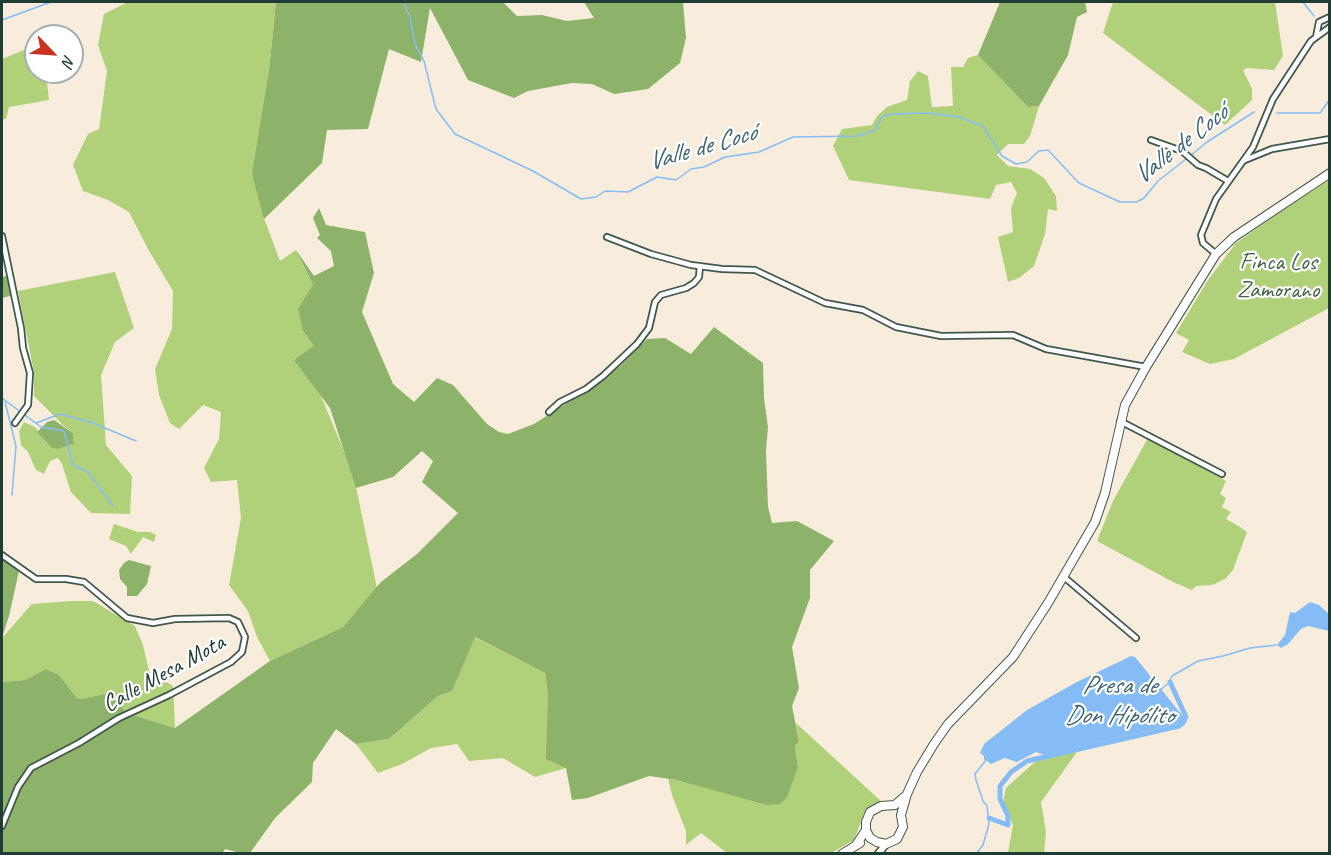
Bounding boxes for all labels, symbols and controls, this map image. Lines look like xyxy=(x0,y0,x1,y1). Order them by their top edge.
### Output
north arrow xyxy=(24,24,84,84)
text: N xyxy=(57,52,80,69)
water label: Valle de Cocó xyxy=(1128,98,1234,192)
water label: Valle de Cocó xyxy=(644,118,760,178)
park label: Finca Los Zamorano xyxy=(1237,249,1319,305)
street label: Calle Mesa Mota xyxy=(98,629,230,719)
water label: Presa de Don Hipólito xyxy=(1065,670,1173,732)

